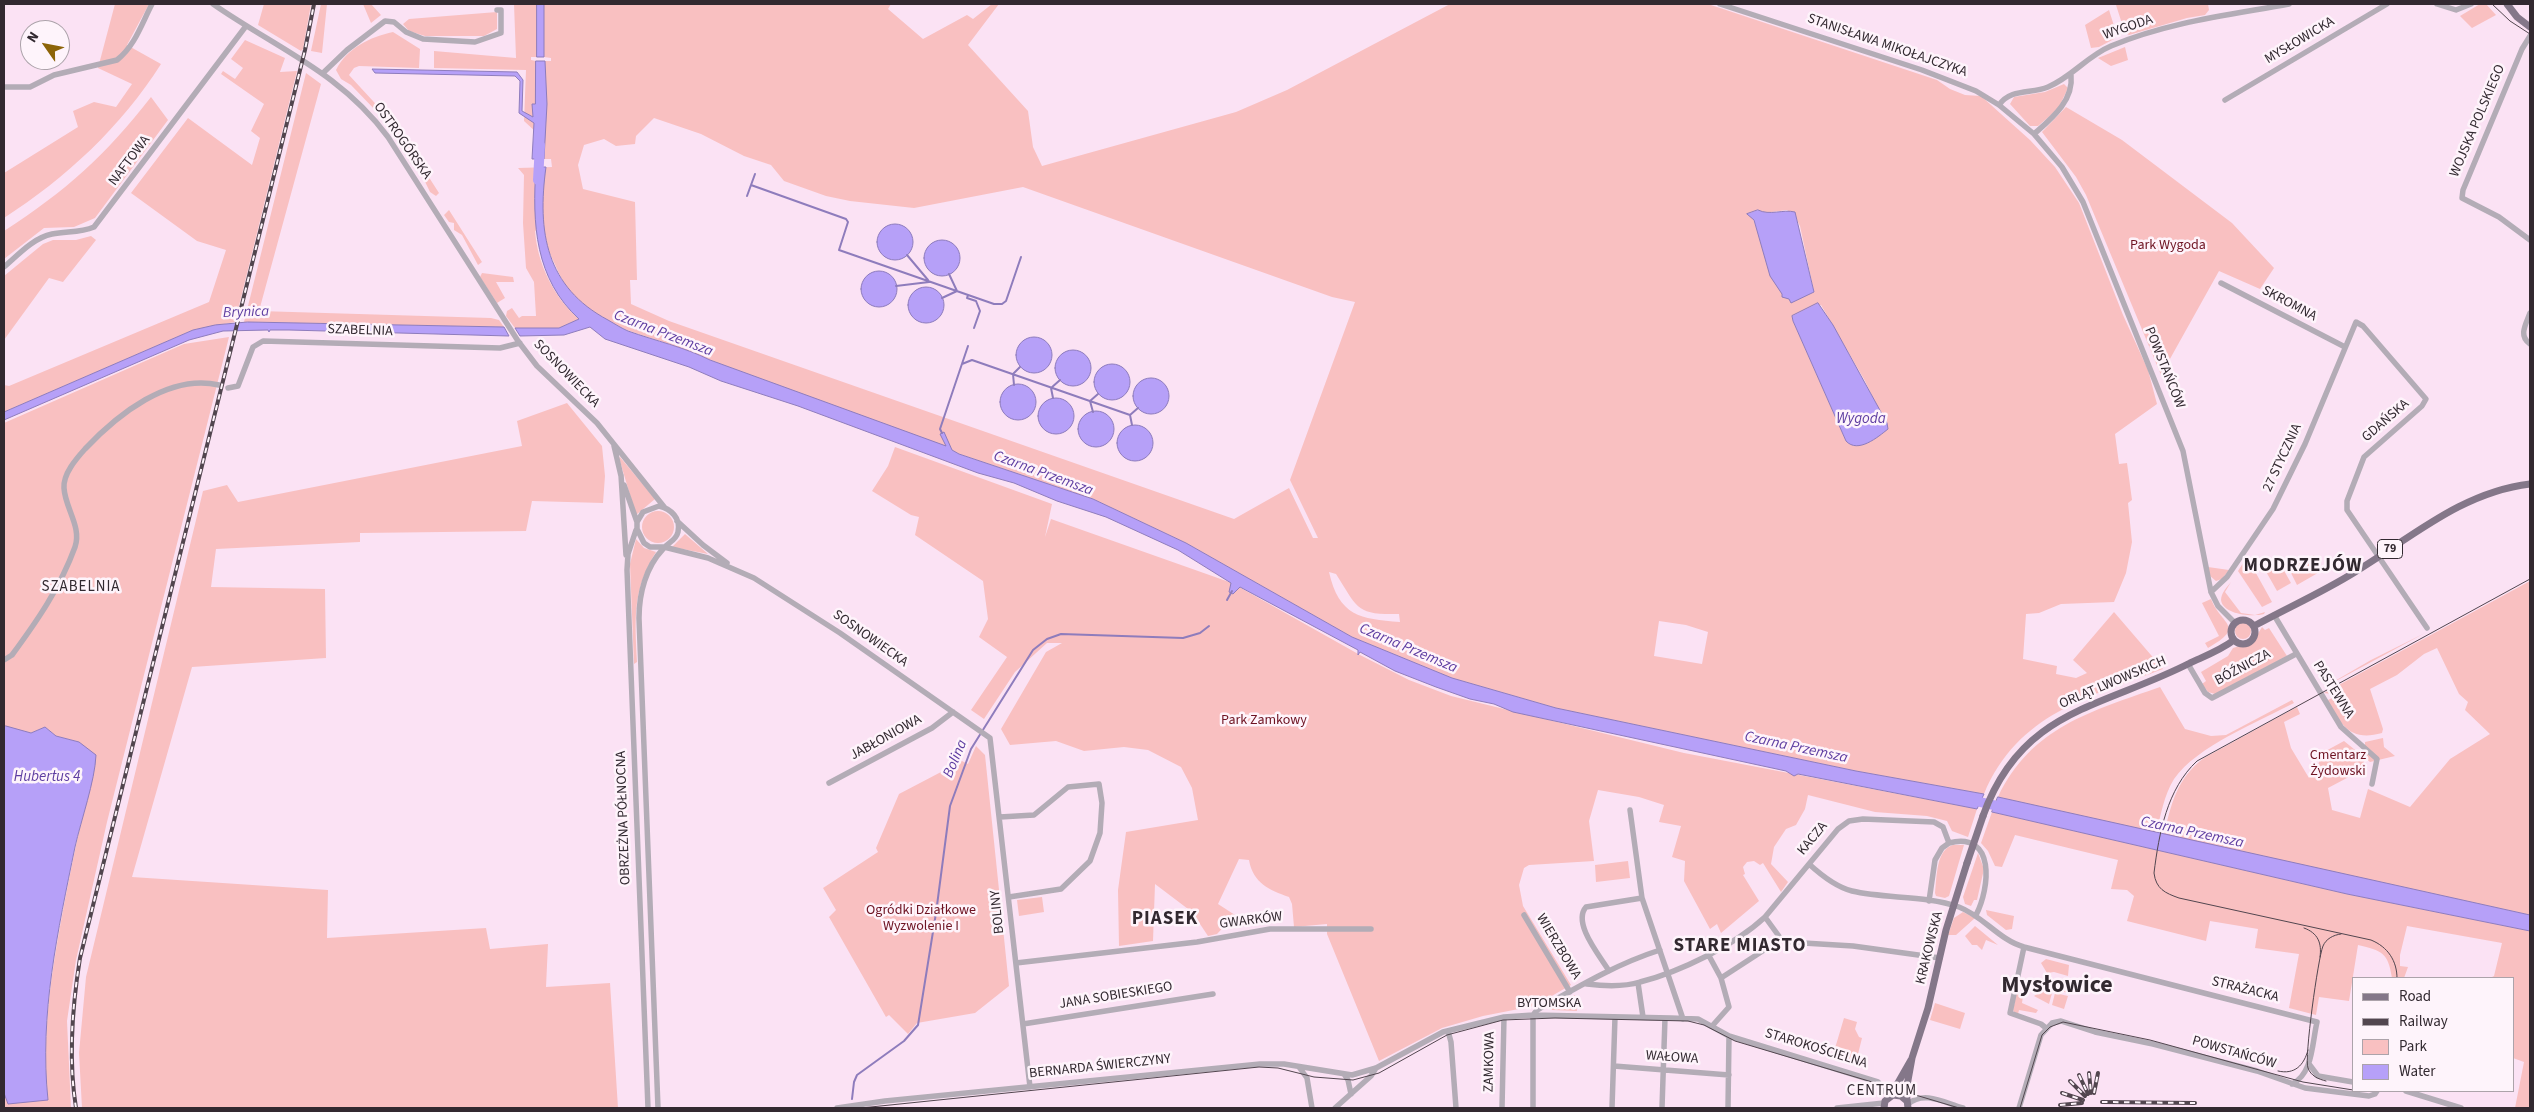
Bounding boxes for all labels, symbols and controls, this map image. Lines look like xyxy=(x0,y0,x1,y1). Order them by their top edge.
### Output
street label: STANISŁAWA MIKOŁAJCZYKA xyxy=(1805,11,1969,81)
street label: WYGODA xyxy=(2101,12,2155,44)
street label: MYSŁOWICKA xyxy=(2262,14,2338,68)
north arrow xyxy=(20,20,70,70)
text: N xyxy=(22,28,44,47)
street label: WOJSKA POLSKIEGO xyxy=(2447,62,2509,180)
street label: OSTROGÓRSKA xyxy=(369,99,435,183)
street label: NAFTOWA xyxy=(106,133,154,189)
park label: Park Wygoda xyxy=(2130,238,2206,254)
street label: SKROMNA xyxy=(2259,283,2319,325)
water label: Brynica xyxy=(223,303,269,323)
water label: Czarna Przemsza xyxy=(611,307,715,361)
street label: SZABELNIA xyxy=(327,321,393,341)
street label: POWSTAŃCÓW xyxy=(2140,325,2188,411)
street label: SOSNOWIECKA xyxy=(529,336,603,412)
street label: GDAŃSKA xyxy=(2359,396,2413,446)
water label: Wygoda xyxy=(1836,411,1886,429)
street label: 27 STYCZNIA xyxy=(2260,421,2306,495)
water label: Czarna Przemsza xyxy=(991,448,1095,500)
road number: 79 xyxy=(2378,540,2402,558)
district label: MODRZEJÓW xyxy=(2242,556,2364,578)
district label: SZABELNIA xyxy=(40,579,122,597)
street label: SOSNOWIECKA xyxy=(829,607,911,671)
water label: Czarna Przemsza xyxy=(1356,620,1460,678)
street label: BÓŹNICZA xyxy=(2212,646,2274,690)
street label: ORLĄT LWOWSKICH xyxy=(2057,653,2169,713)
street label: PASTEWNA xyxy=(2309,658,2357,722)
street label: JABŁONIOWA xyxy=(847,711,925,765)
park label: Park Zamkowy xyxy=(1221,713,1307,729)
water label: Czarna Przemsza xyxy=(1743,728,1849,768)
water label: Bolina xyxy=(940,737,972,781)
park label: Cmentarz Żydowski xyxy=(2310,748,2366,780)
street label: OBRZEŻNA PÓŁNOCNA xyxy=(613,750,635,886)
water label: Hubertus 4 xyxy=(14,769,80,787)
water label: Czarna Przemsza xyxy=(2139,813,2245,853)
street label: KACZA xyxy=(1794,819,1832,859)
street label: BOLINY xyxy=(987,889,1009,935)
park label: Ogródki Działkowe Wyzwolenie I xyxy=(866,903,976,936)
district label: PIASEK xyxy=(1131,909,1199,931)
street label: GWARKÓW xyxy=(1219,909,1283,933)
street label: KRAKOWSKA xyxy=(1913,910,1947,986)
street label: WIERZBOWA xyxy=(1532,911,1584,983)
district label: STARE MIASTO xyxy=(1672,936,1808,958)
district label: Mysłowice xyxy=(2001,973,2113,1001)
street label: STRAŻACKA xyxy=(2210,974,2280,1006)
legend xyxy=(2352,977,2514,1092)
street label: JANA SOBIESKIEGO xyxy=(1058,979,1174,1013)
text: Road xyxy=(2399,986,2431,1007)
street label: BYTOMSKA xyxy=(1517,996,1581,1012)
text: Railway xyxy=(2399,1011,2448,1032)
street label: STAROKOŚCIELNA xyxy=(1763,1025,1869,1073)
street label: ZAMKOWA xyxy=(1481,1031,1499,1093)
street label: POWSTAŃCÓW xyxy=(2190,1033,2278,1073)
text: Park xyxy=(2399,1036,2427,1057)
street label: WAŁOWA xyxy=(1645,1048,1699,1068)
street label: BERNARDA ŚWIERCZYNY xyxy=(1028,1051,1172,1083)
text: Water xyxy=(2399,1061,2435,1082)
district label: CENTRUM xyxy=(1846,1083,1918,1101)

